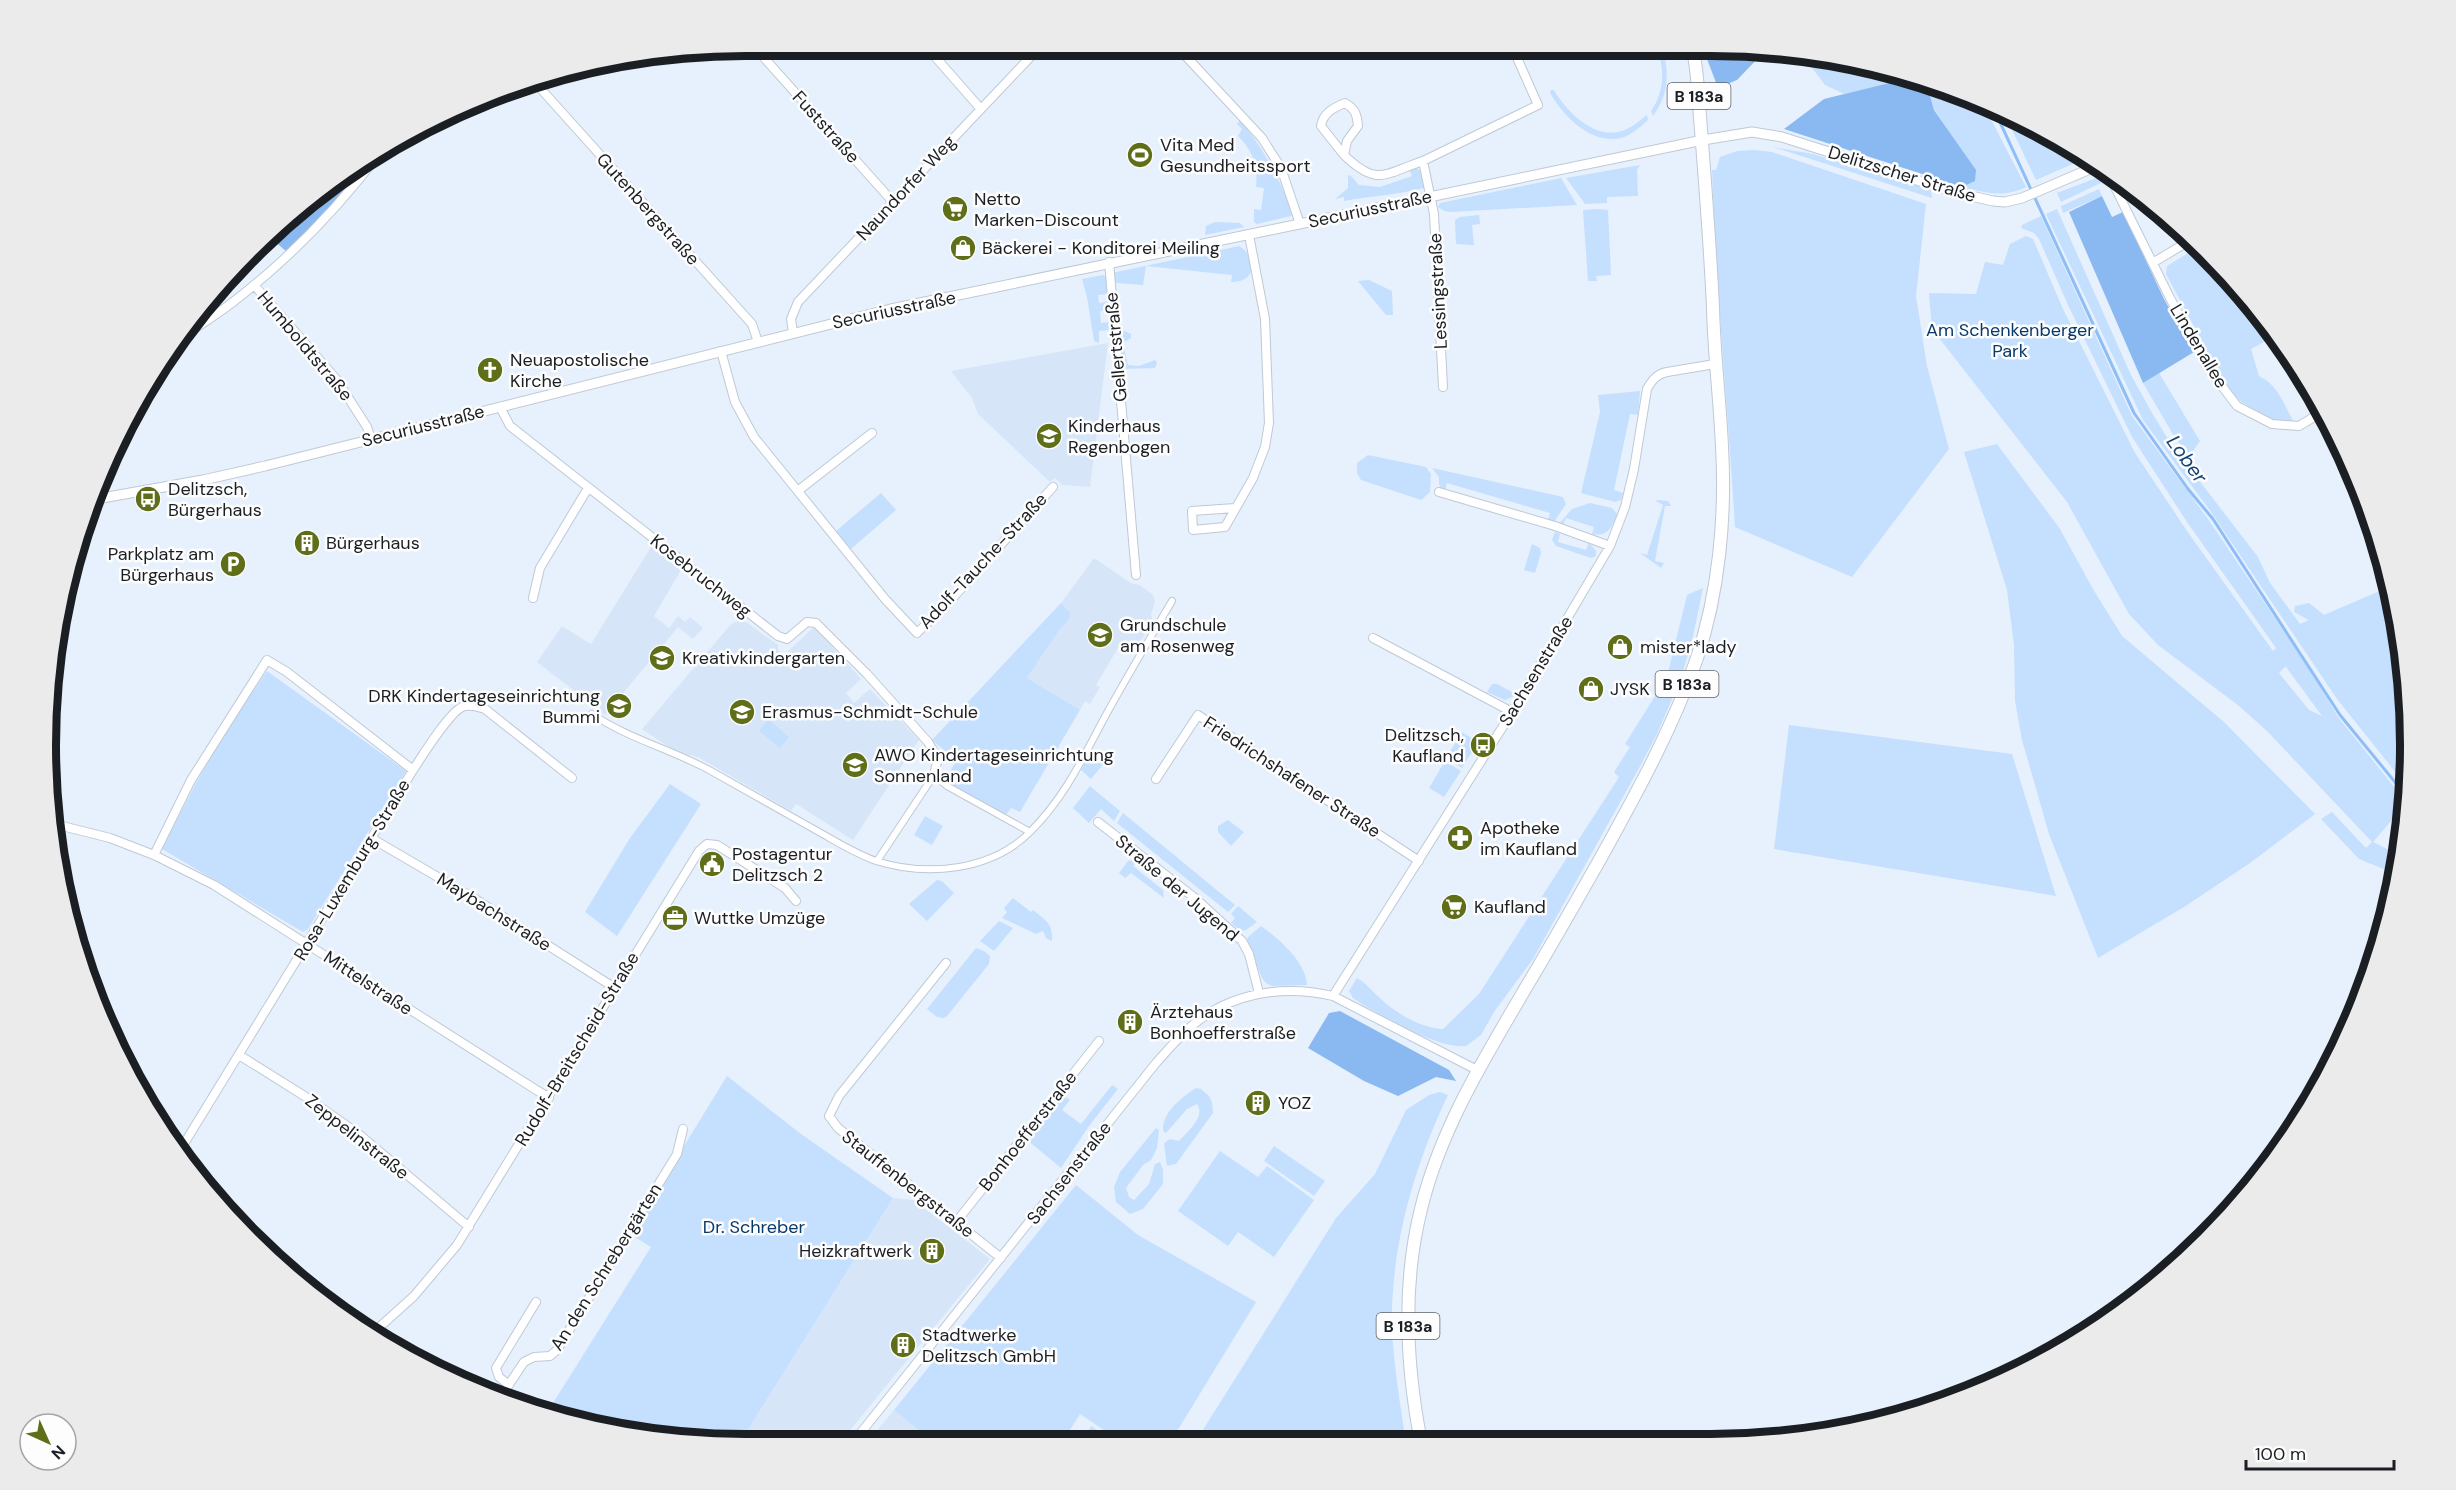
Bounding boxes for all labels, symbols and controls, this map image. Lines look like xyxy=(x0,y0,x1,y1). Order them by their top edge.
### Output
road number: B 183a xyxy=(1668,83,1730,109)
street label: Fuststraße xyxy=(787,86,865,168)
street label: Naundorfer Weg xyxy=(851,130,961,246)
place label: Vita Med Gesundheitssport xyxy=(1160,133,1311,178)
sports icon: Vita Med Gesundheitssport xyxy=(1125,140,1155,170)
street label: Delitzscher Straße xyxy=(1825,140,1979,208)
street label: Gutenbergstraße xyxy=(591,148,705,270)
street label: Securiusstraße xyxy=(1306,184,1434,234)
place label: Netto Marken-Discount xyxy=(974,187,1119,232)
supermarket icon: Netto Marken-Discount xyxy=(940,194,970,224)
street label: Lessingstraße xyxy=(1423,232,1453,350)
shop icon: Bäckerei - Konditorei Meiling xyxy=(948,233,978,263)
place label: Bäckerei - Konditorei Meiling xyxy=(982,236,1220,260)
street label: Securiusstraße xyxy=(830,285,958,335)
street label: Humboldtstraße xyxy=(252,286,358,406)
street label: Gellertstraße xyxy=(1099,291,1133,403)
street label: Lindenallee xyxy=(2164,299,2234,393)
park label: Am Schenkenberger Park xyxy=(1926,318,2094,363)
place label: Neuapostolische Kirche xyxy=(510,348,649,393)
church icon: Neuapostolische Kirche xyxy=(475,355,505,385)
street label: Securiusstraße xyxy=(359,399,487,453)
place label: Kinderhaus Regenbogen xyxy=(1068,414,1170,459)
school or university icon: Kinderhaus Regenbogen xyxy=(1034,421,1064,451)
water label: Lober xyxy=(2161,430,2214,489)
place label: Delitzsch, Bürgerhaus xyxy=(168,477,262,522)
bus stop icon: Delitzsch, Bürgerhaus xyxy=(133,484,163,514)
street label: Adolf-Tauche-Straße xyxy=(914,488,1052,634)
building icon: Bürgerhaus xyxy=(292,528,322,558)
street label: Kosebruchweg xyxy=(645,529,757,623)
place label: Bürgerhaus xyxy=(326,531,420,555)
place label: Parkplatz am Bürgerhaus xyxy=(108,542,214,587)
parking icon: Parkplatz am Bürgerhaus xyxy=(218,549,248,579)
street label: Sachsenstraße xyxy=(1494,611,1578,731)
place label: Grundschule am Rosenweg xyxy=(1120,613,1235,658)
school or university icon: Grundschule am Rosenweg xyxy=(1085,620,1115,650)
shop icon: mister*lady xyxy=(1605,632,1635,662)
place label: mister*lady xyxy=(1640,635,1736,659)
school or university icon: Kreativkindergarten xyxy=(647,643,677,673)
place label: Kreativkindergarten xyxy=(682,646,845,670)
road number: B 183a xyxy=(1656,671,1718,697)
shop icon: JYSK xyxy=(1576,674,1606,704)
place label: JYSK xyxy=(1610,677,1650,701)
place label: DRK Kindertageseinrichtung Bummi xyxy=(368,684,600,729)
school or university icon: DRK Kindertageseinrichtung Bummi xyxy=(604,691,634,721)
school or university icon: Erasmus-Schmidt-Schule xyxy=(727,697,757,727)
place label: Erasmus-Schmidt-Schule xyxy=(762,700,978,724)
street label: Friedrichshafener Straße xyxy=(1199,711,1385,843)
place label: Delitzsch, Kaufland xyxy=(1385,723,1464,768)
bus stop icon: Delitzsch, Kaufland xyxy=(1468,730,1498,760)
place label: AWO Kindertageseinrichtung Sonnenland xyxy=(874,743,1114,788)
school or university icon: AWO Kindertageseinrichtung Sonnenland xyxy=(840,750,870,780)
street label: Rosa-Luxemburg-Straße xyxy=(288,775,416,965)
place label: Apotheke im Kaufland xyxy=(1480,816,1577,861)
pharmacy icon: Apotheke im Kaufland xyxy=(1445,823,1475,853)
street label: Straße der Jugend xyxy=(1110,829,1244,947)
place label: Postagentur Delitzsch 2 xyxy=(732,842,833,887)
public building icon: Postagentur Delitzsch 2 xyxy=(697,849,727,879)
street label: Maybachstraße xyxy=(432,867,556,957)
supermarket icon: Kaufland xyxy=(1439,892,1469,922)
place label: Kaufland xyxy=(1474,895,1546,919)
office icon: Wuttke Umzüge xyxy=(660,903,690,933)
place label: Wuttke Umzüge xyxy=(694,906,825,930)
street label: Mittelstraße xyxy=(319,945,417,1021)
street label: Rudolf-Breitscheid-Straße xyxy=(509,947,645,1151)
place label: Ärztehaus Bonhoefferstraße xyxy=(1150,1000,1296,1045)
building icon: Ärztehaus Bonhoefferstraße xyxy=(1115,1007,1145,1037)
street label: Bonhoefferstraße xyxy=(974,1066,1082,1196)
building icon: YOZ xyxy=(1243,1088,1273,1118)
street label: Zeppelinstraße xyxy=(300,1089,414,1185)
place label: YOZ xyxy=(1278,1091,1311,1115)
street label: Sachsenstraße xyxy=(1021,1117,1117,1229)
street label: Stauffenbergstraße xyxy=(837,1125,979,1243)
street label: An den Schrebergärten xyxy=(545,1179,667,1355)
park label: Dr. Schreber xyxy=(703,1215,806,1239)
building icon: Heizkraftwerk xyxy=(917,1236,947,1266)
place label: Heizkraftwerk xyxy=(799,1239,912,1263)
road number: B 183a xyxy=(1376,1313,1440,1339)
place label: Stadtwerke Delitzsch GmbH xyxy=(922,1323,1056,1368)
building icon: Stadtwerke Delitzsch GmbH xyxy=(888,1330,918,1360)
north arrow xyxy=(18,1412,78,1472)
scale bar xyxy=(2246,1433,2394,1471)
text: N xyxy=(47,1441,70,1464)
text: 100 m xyxy=(2255,1442,2306,1466)

